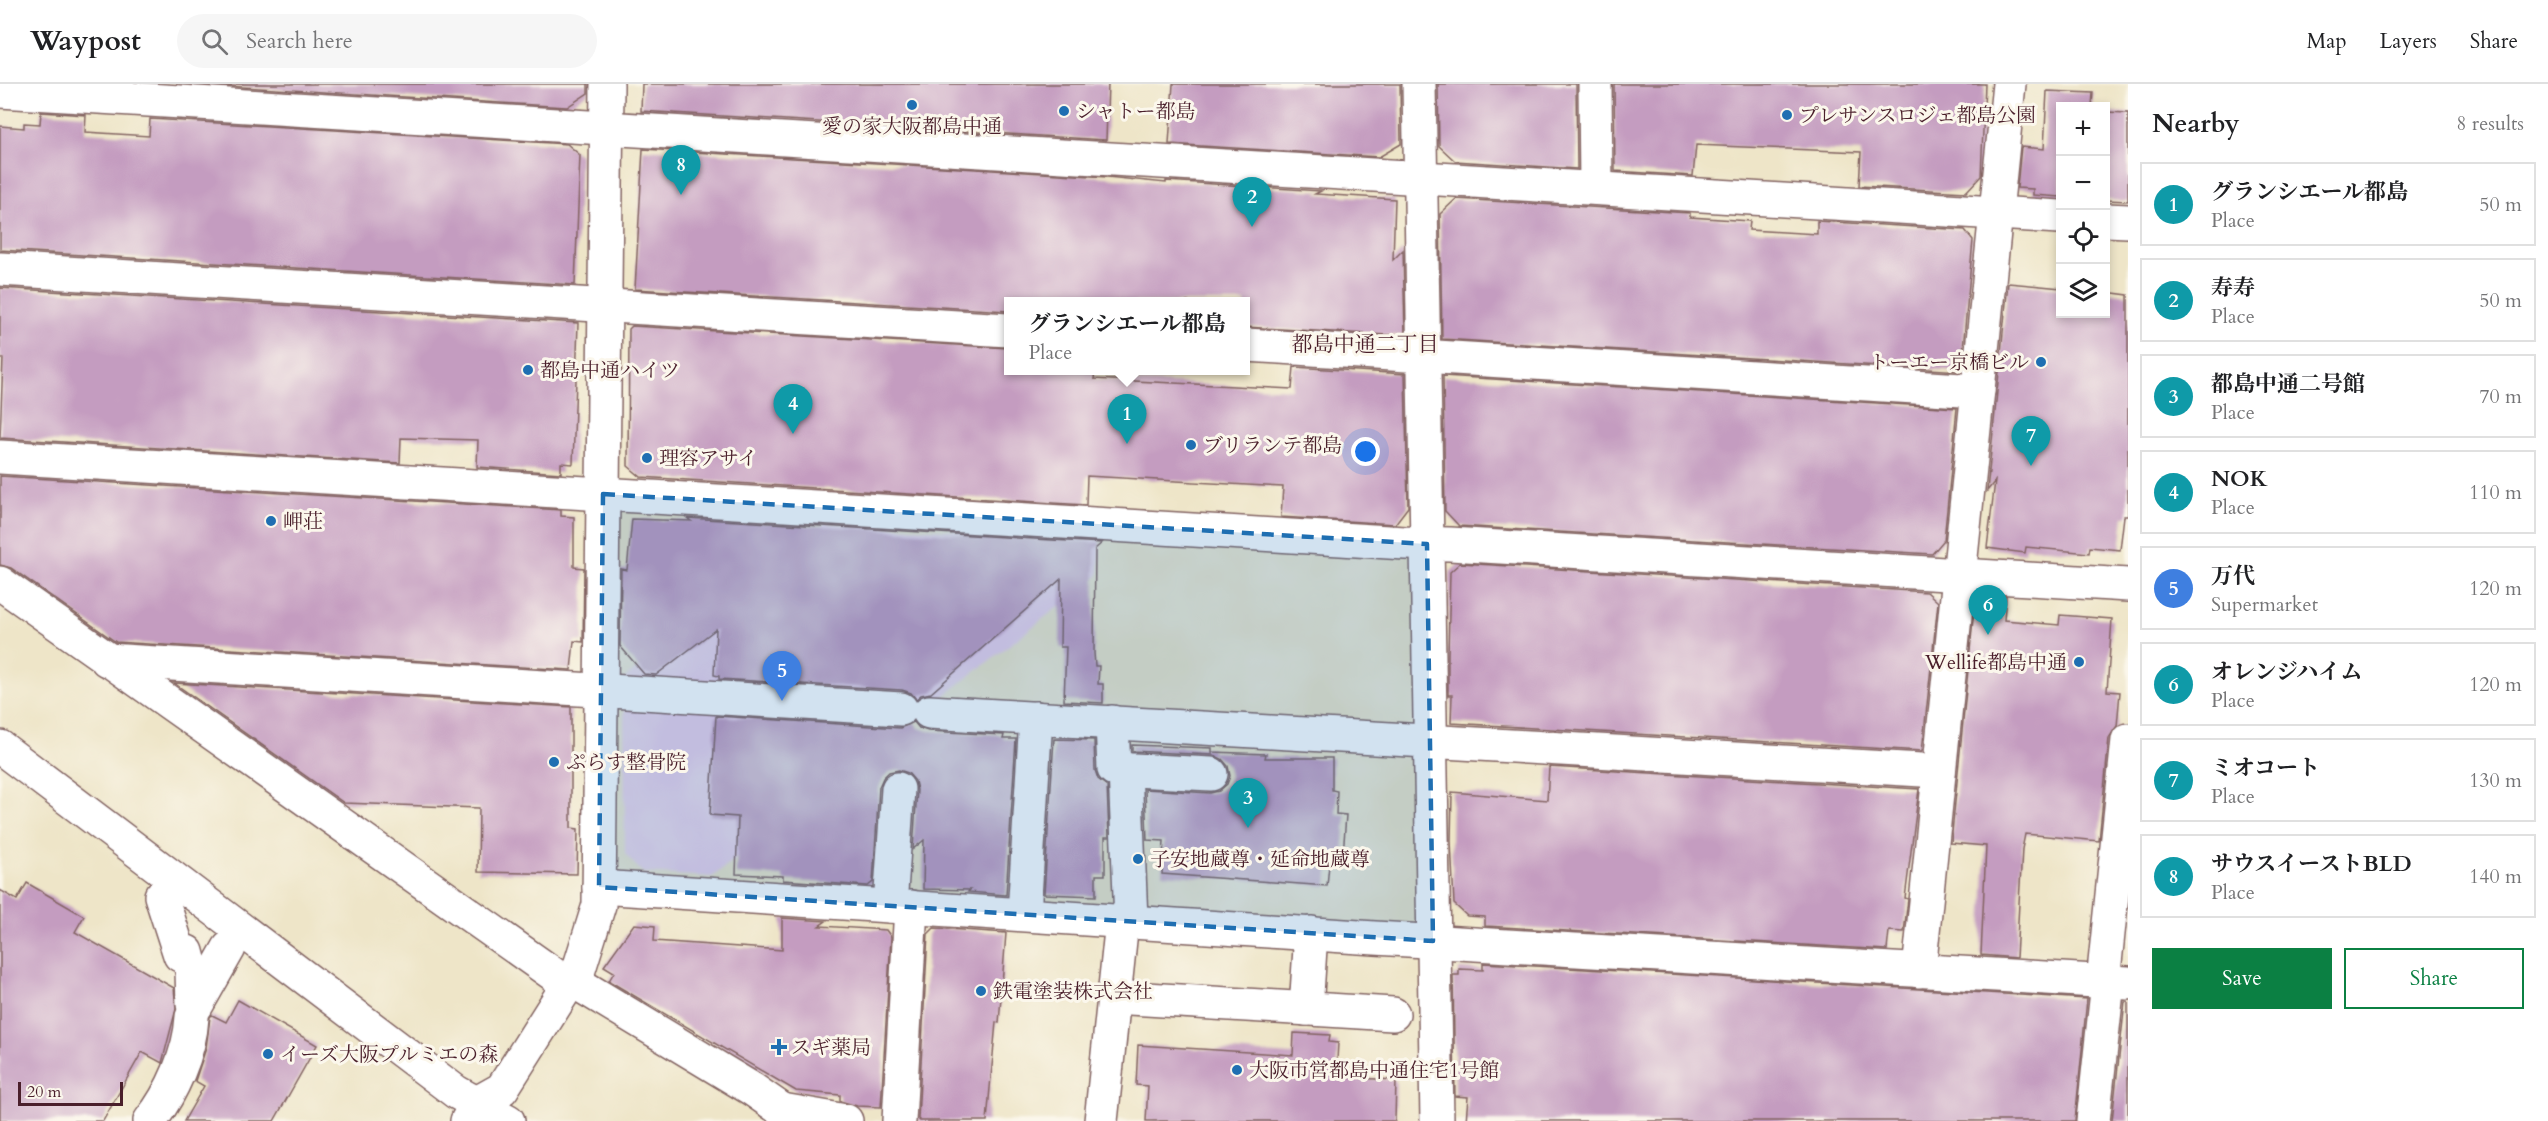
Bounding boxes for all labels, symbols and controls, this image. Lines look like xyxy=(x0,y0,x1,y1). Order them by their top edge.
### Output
search box xyxy=(177,14,597,68)
text: Waypost xyxy=(30,22,141,60)
icon: search xyxy=(198,25,231,58)
text: Search here xyxy=(246,26,353,56)
text: Map xyxy=(2307,27,2347,56)
text: Layers xyxy=(2380,27,2437,56)
text: Share xyxy=(2470,27,2518,56)
marker: 愛の家大阪都島中通 xyxy=(905,98,919,112)
place label: シャトー都島 xyxy=(1076,98,1196,125)
place label: プレサンスロジェ都島公園 xyxy=(1799,102,2036,129)
map controls xyxy=(2056,102,2110,318)
button: + xyxy=(2056,102,2110,156)
marker: シャトー都島 xyxy=(1057,104,1071,118)
text: Nearby xyxy=(2152,106,2240,141)
marker: プレサンスロジェ都島公園 xyxy=(1780,108,1794,122)
text: 8 results xyxy=(2456,110,2524,137)
place label: 愛の家大阪都島中通 xyxy=(822,113,1002,140)
pin: 8 xyxy=(662,146,700,195)
button: − xyxy=(2056,156,2110,210)
text: グランシエール都島 xyxy=(2211,177,2408,207)
pin: 2 xyxy=(1232,178,1272,227)
text: 1 xyxy=(2168,191,2179,218)
text: 50 m xyxy=(2479,191,2522,218)
text: Place xyxy=(2211,207,2255,234)
button: locate xyxy=(2056,210,2110,264)
button: layers xyxy=(2056,264,2110,318)
text: 寿寿 xyxy=(2211,273,2255,303)
text: 2 xyxy=(2168,287,2179,314)
text: 50 m xyxy=(2479,287,2522,314)
popup xyxy=(1004,297,1250,375)
text: Place xyxy=(2211,303,2255,330)
text: グランシエール都島 xyxy=(1028,309,1226,339)
district label: 都島中通二丁目 xyxy=(1292,330,1439,359)
text: Place xyxy=(1028,339,1072,366)
place label: トーエー京橋ビル xyxy=(1869,349,2029,376)
marker: トーエー京橋ビル xyxy=(2034,355,2048,369)
place label: 都島中通ハイツ xyxy=(540,357,680,384)
marker: 都島中通ハイツ xyxy=(521,363,535,377)
text: 都島中通二号館 xyxy=(2211,369,2365,399)
text: 3 xyxy=(2168,383,2179,410)
text: 70 m xyxy=(2479,383,2522,410)
pin: 4 xyxy=(774,384,812,434)
pin: 1 xyxy=(1108,394,1146,444)
text: Place xyxy=(2211,399,2255,426)
pin: 7 xyxy=(2012,416,2050,466)
place label: ブリランテ都島 xyxy=(1203,432,1342,459)
your location xyxy=(1351,437,1380,466)
marker: ブリランテ都島 xyxy=(1184,438,1198,452)
place label: 理容アサイ xyxy=(659,445,758,472)
marker: 理容アサイ xyxy=(640,451,654,465)
text: NOK xyxy=(2211,464,2268,494)
text: 4 xyxy=(2168,479,2179,506)
text: 110 m xyxy=(2469,479,2522,506)
text: Place xyxy=(2211,494,2255,521)
place label: 岬荘 xyxy=(283,508,323,535)
marker: 岬荘 xyxy=(264,514,278,528)
text: 万代 xyxy=(2211,561,2255,591)
text: 5 xyxy=(2168,575,2179,602)
text: 120 m xyxy=(2469,575,2522,602)
pin: 6 xyxy=(1968,586,2008,635)
text: Supermarket xyxy=(2211,591,2318,618)
place label: Wellife都島中通 xyxy=(1924,649,2067,676)
pin: 5 xyxy=(762,652,802,701)
marker: Wellife都島中通 xyxy=(2072,655,2086,669)
text: オレンジハイム xyxy=(2211,657,2362,687)
text: 6 xyxy=(2168,671,2179,698)
text: 120 m xyxy=(2469,671,2522,698)
text: Place xyxy=(2211,687,2255,714)
place label: ぷらす整骨院 xyxy=(566,749,686,776)
text: ミオコート xyxy=(2211,753,2320,783)
marker: ぷらす整骨院 xyxy=(547,755,561,769)
text: 7 xyxy=(2168,767,2179,794)
text: 130 m xyxy=(2469,767,2522,794)
pin: 3 xyxy=(1228,778,1268,828)
text: Place xyxy=(2211,783,2255,810)
place label: 子安地蔵尊・延命地蔵尊 xyxy=(1150,846,1370,873)
text: サウスイーストBLD xyxy=(2211,849,2412,879)
marker: 子安地蔵尊・延命地蔵尊 xyxy=(1131,852,1145,866)
text: 8 xyxy=(2168,863,2179,890)
text: 140 m xyxy=(2469,863,2522,890)
text: Place xyxy=(2211,879,2255,906)
button: Save xyxy=(2152,948,2332,1009)
button: Share xyxy=(2344,948,2524,1009)
place label: 鉄電塗装株式会社 xyxy=(993,978,1153,1005)
marker: 鉄電塗装株式会社 xyxy=(974,984,988,998)
place label: スギ薬局 xyxy=(791,1034,871,1061)
marker: スギ薬局 xyxy=(772,1040,786,1054)
place label: イーズ大阪プルミエの森 xyxy=(280,1041,498,1068)
marker: イーズ大阪プルミエの森 xyxy=(261,1047,275,1061)
place label: 大阪市営都島中通住宅1号館 xyxy=(1249,1057,1499,1084)
marker: 大阪市営都島中通住宅1号館 xyxy=(1230,1063,1244,1077)
scale bar xyxy=(18,1079,123,1106)
text: 20 m xyxy=(27,1081,61,1103)

